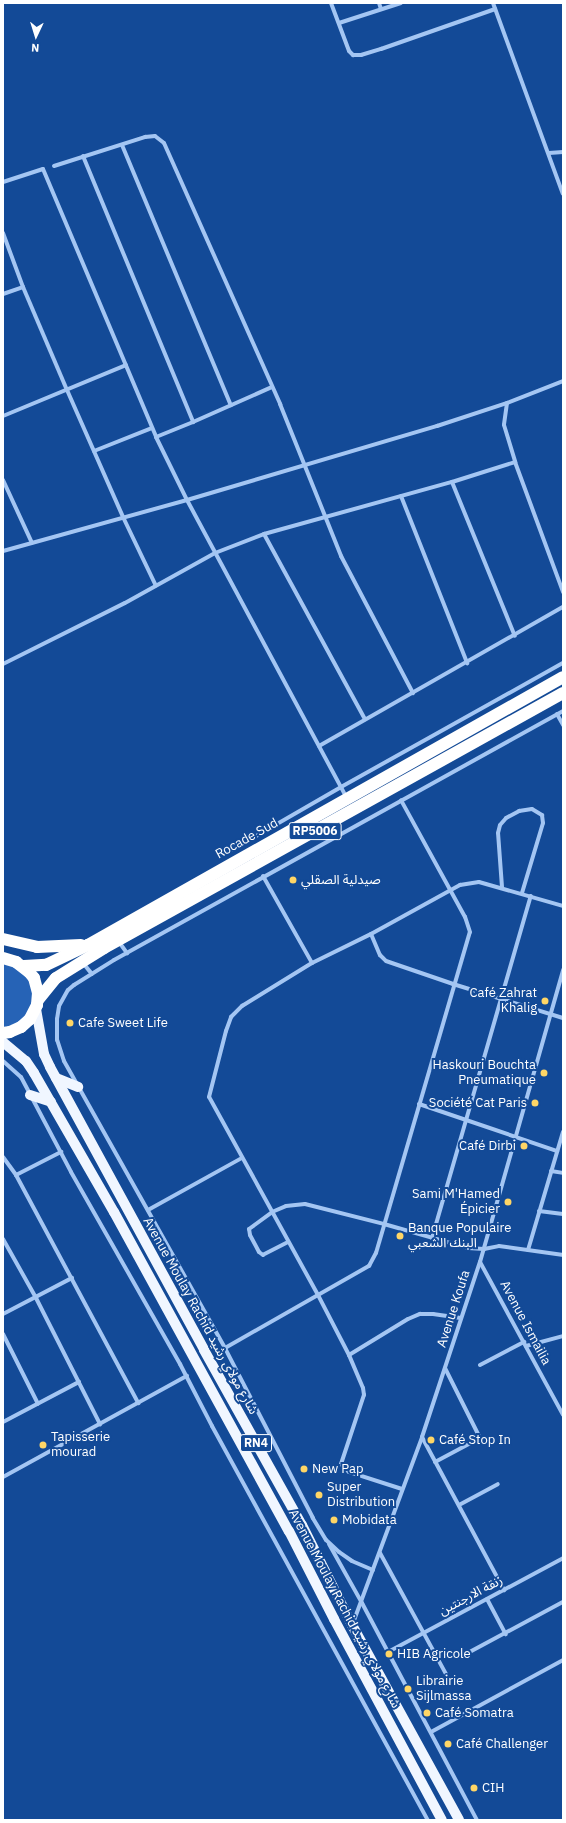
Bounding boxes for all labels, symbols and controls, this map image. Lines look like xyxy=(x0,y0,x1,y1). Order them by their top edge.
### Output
north arrow xyxy=(16,16,56,56)
text: N xyxy=(31,41,40,55)
street label: Rocade Sud xyxy=(213,815,281,863)
road number: RP5006 xyxy=(288,821,342,841)
place label: صيدلية الصقلي xyxy=(301,872,381,888)
marker: صيدلية الصقلي xyxy=(288,875,298,885)
place label: Café Zahrat Khalig xyxy=(470,986,537,1017)
marker: Café Zahrat Khalig xyxy=(540,996,550,1006)
place label: Cafe Sweet Life xyxy=(78,1015,168,1031)
marker: Cafe Sweet Life xyxy=(65,1018,75,1028)
place label: Haskouri Bouchta Pneumatique xyxy=(433,1058,536,1089)
marker: Haskouri Bouchta Pneumatique xyxy=(539,1068,549,1078)
place label: Société Cat Paris xyxy=(429,1095,527,1111)
marker: Société Cat Paris xyxy=(530,1098,540,1108)
place label: Café Dirbi xyxy=(459,1138,516,1154)
marker: Café Dirbi xyxy=(519,1141,529,1151)
place label: Sami M'Hamed Épicier xyxy=(412,1187,500,1218)
marker: Sami M'Hamed Épicier xyxy=(503,1197,513,1207)
street label: Avenue Moulay Rachid شارع مولاي رشيد xyxy=(139,1215,261,1417)
place label: Banque Populaire البنك الشعبي xyxy=(408,1221,511,1252)
marker: Banque Populaire البنك الشعبي xyxy=(395,1231,405,1241)
street label: Avenue Koufa xyxy=(434,1268,474,1350)
street label: Avenue Ismailia xyxy=(496,1278,554,1368)
place label: Tapisserie mourad xyxy=(51,1430,110,1461)
place label: Café Stop In xyxy=(439,1432,511,1448)
road number: RN4 xyxy=(240,1433,272,1453)
marker: Café Stop In xyxy=(426,1435,436,1445)
marker: Tapisserie mourad xyxy=(38,1440,48,1450)
place label: New Pap xyxy=(312,1461,364,1477)
marker: New Pap xyxy=(299,1464,309,1474)
place label: Super Distribution xyxy=(327,1480,395,1511)
marker: Super Distribution xyxy=(314,1490,324,1500)
street label: Avenue Moulay Rachid شارع مولاي رشيد xyxy=(285,1507,403,1711)
place label: Mobidata xyxy=(342,1512,397,1528)
marker: Mobidata xyxy=(329,1515,339,1525)
street label: زنقة الارجنتين xyxy=(436,1573,506,1619)
place label: HIB Agricole xyxy=(397,1646,471,1662)
marker: HIB Agricole xyxy=(384,1649,394,1659)
place label: Librairie Sijlmassa xyxy=(416,1674,471,1705)
marker: Librairie Sijlmassa xyxy=(403,1684,413,1694)
place label: Café Somatra xyxy=(435,1705,514,1721)
marker: Café Somatra xyxy=(422,1708,432,1718)
place label: Café Challenger xyxy=(456,1736,548,1752)
marker: Café Challenger xyxy=(443,1739,453,1749)
place label: CIH xyxy=(482,1780,504,1796)
marker: CIH xyxy=(469,1783,479,1793)

